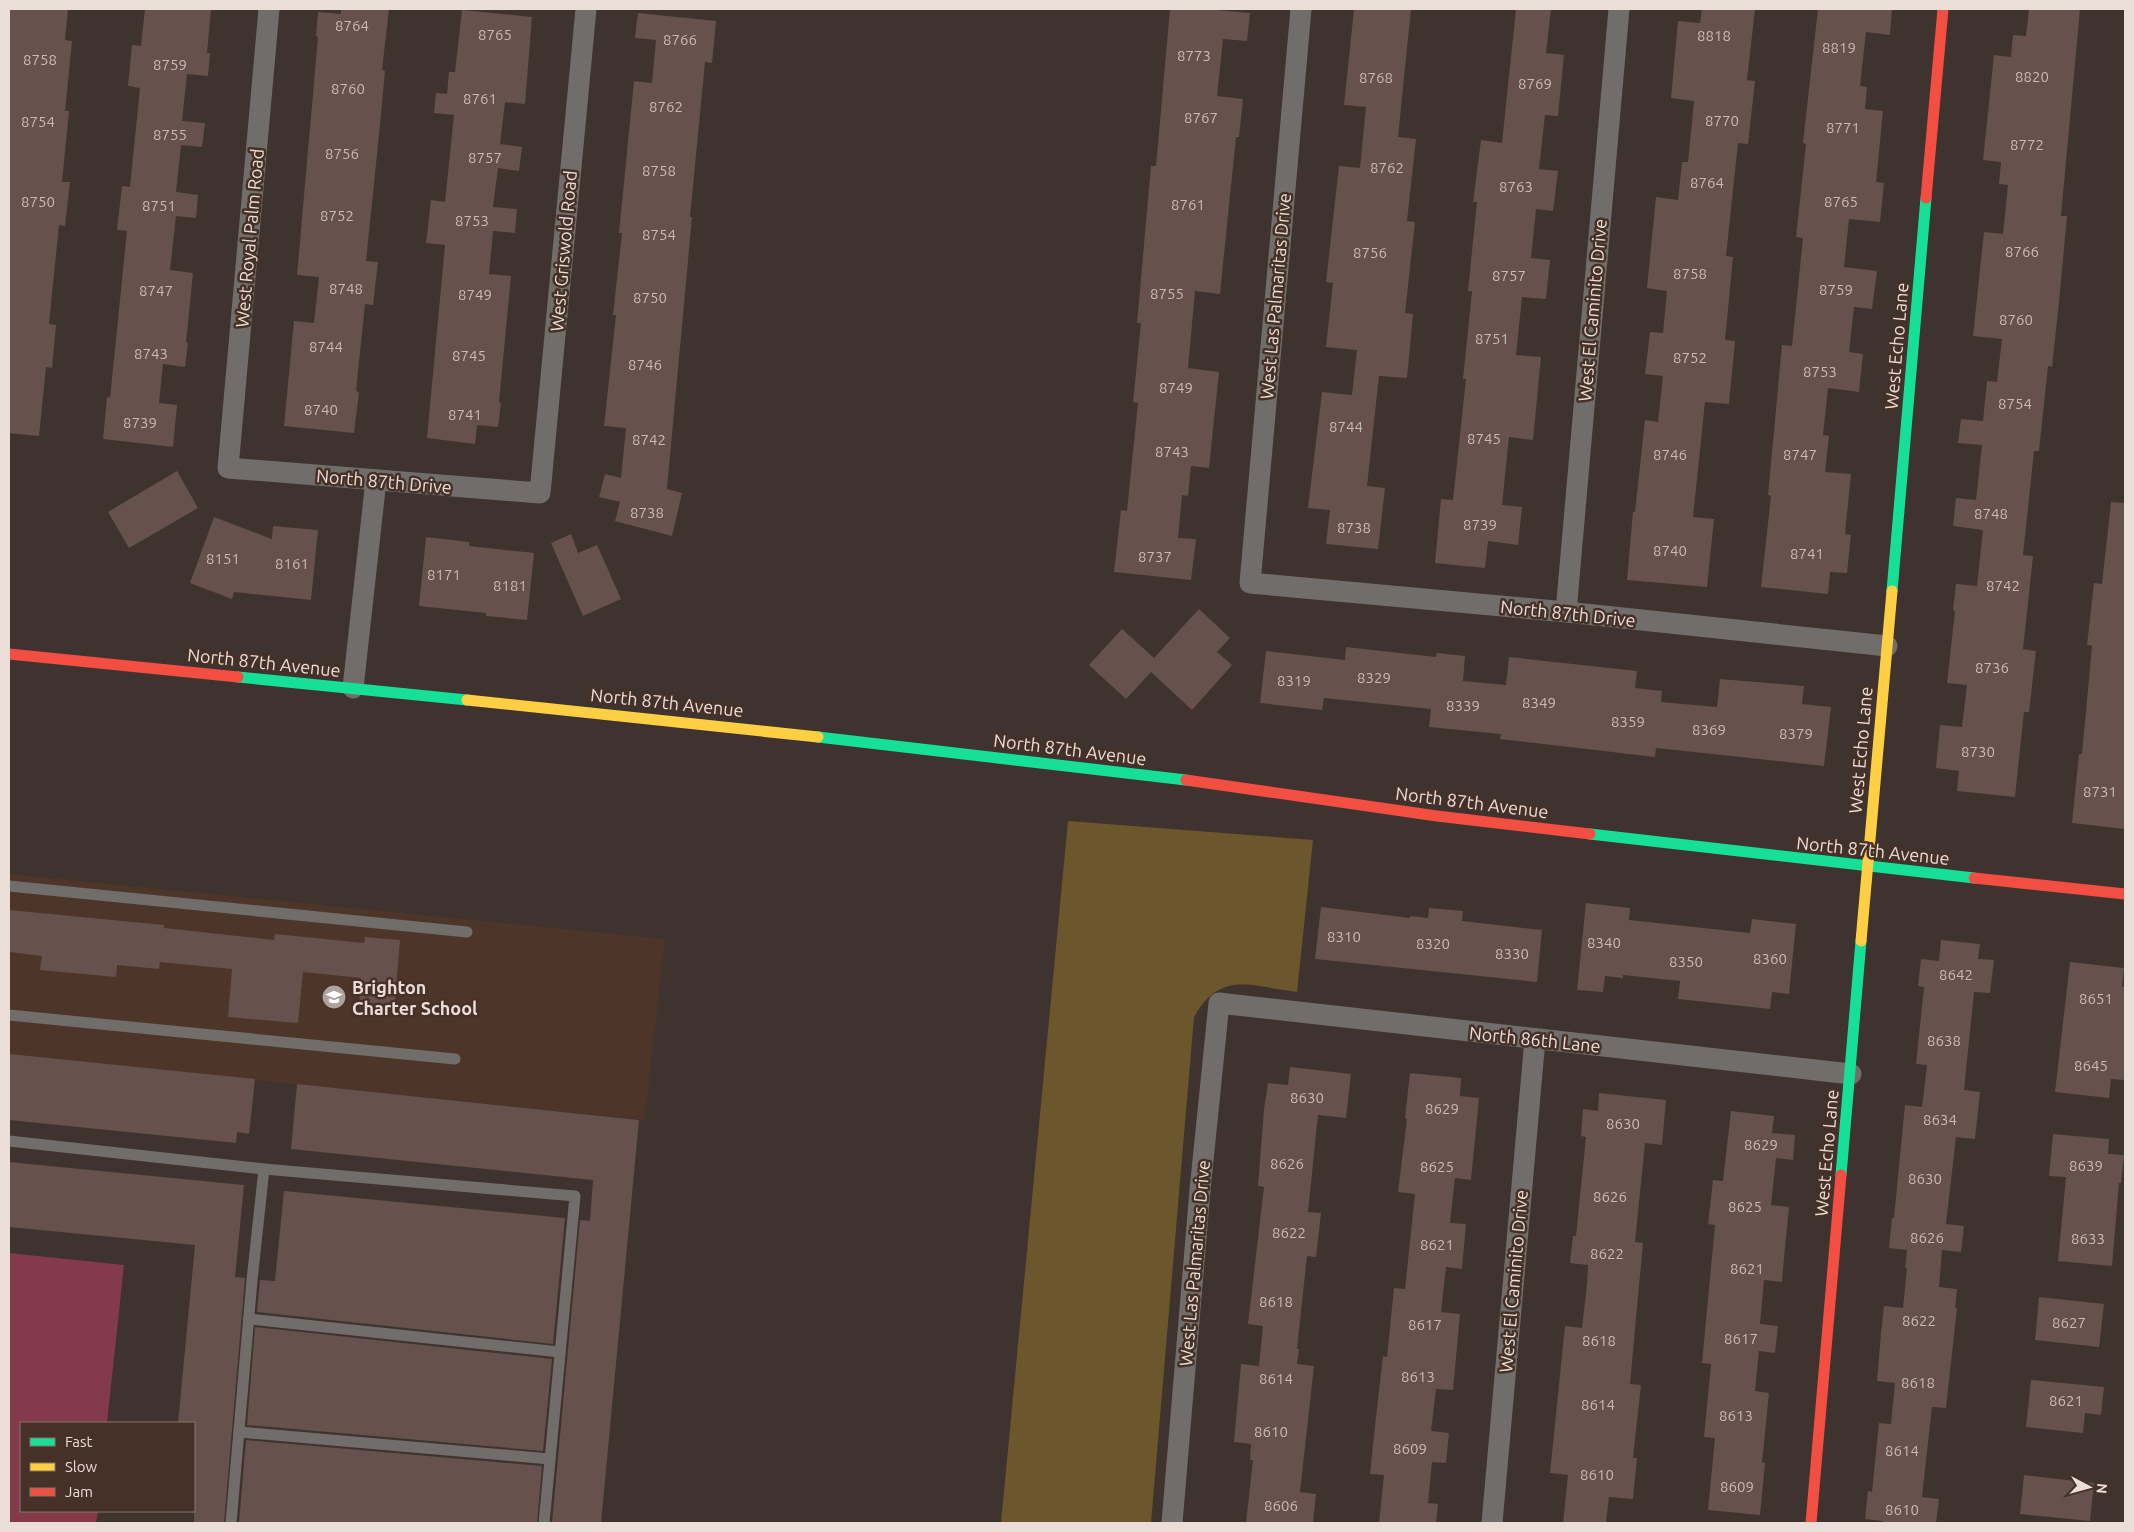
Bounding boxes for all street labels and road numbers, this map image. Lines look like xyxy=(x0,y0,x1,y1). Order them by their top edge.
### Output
street label: West Royal Palm Road xyxy=(231,148,267,328)
street label: West Griswold Road xyxy=(546,170,580,332)
street label: West Las Palmaritas Drive xyxy=(1256,192,1294,400)
street label: West El Caminito Drive xyxy=(1574,218,1610,402)
street label: West Echo Lane xyxy=(1880,282,1912,410)
street label: North 87th Drive xyxy=(315,465,453,497)
street label: North 87th Drive xyxy=(1499,596,1637,630)
street label: North 87th Avenue xyxy=(186,644,342,680)
street label: North 87th Avenue xyxy=(589,684,745,720)
street label: West Echo Lane xyxy=(1844,686,1876,814)
street label: North 87th Avenue xyxy=(992,730,1148,768)
street label: North 87th Avenue xyxy=(1394,783,1550,821)
street label: North 87th Avenue xyxy=(1795,832,1951,868)
street label: North 86th Lane xyxy=(1468,1022,1602,1056)
street label: West Echo Lane xyxy=(1810,1089,1842,1217)
street label: West Las Palmaritas Drive xyxy=(1175,1159,1213,1367)
street label: West El Caminito Drive xyxy=(1495,1189,1531,1373)

